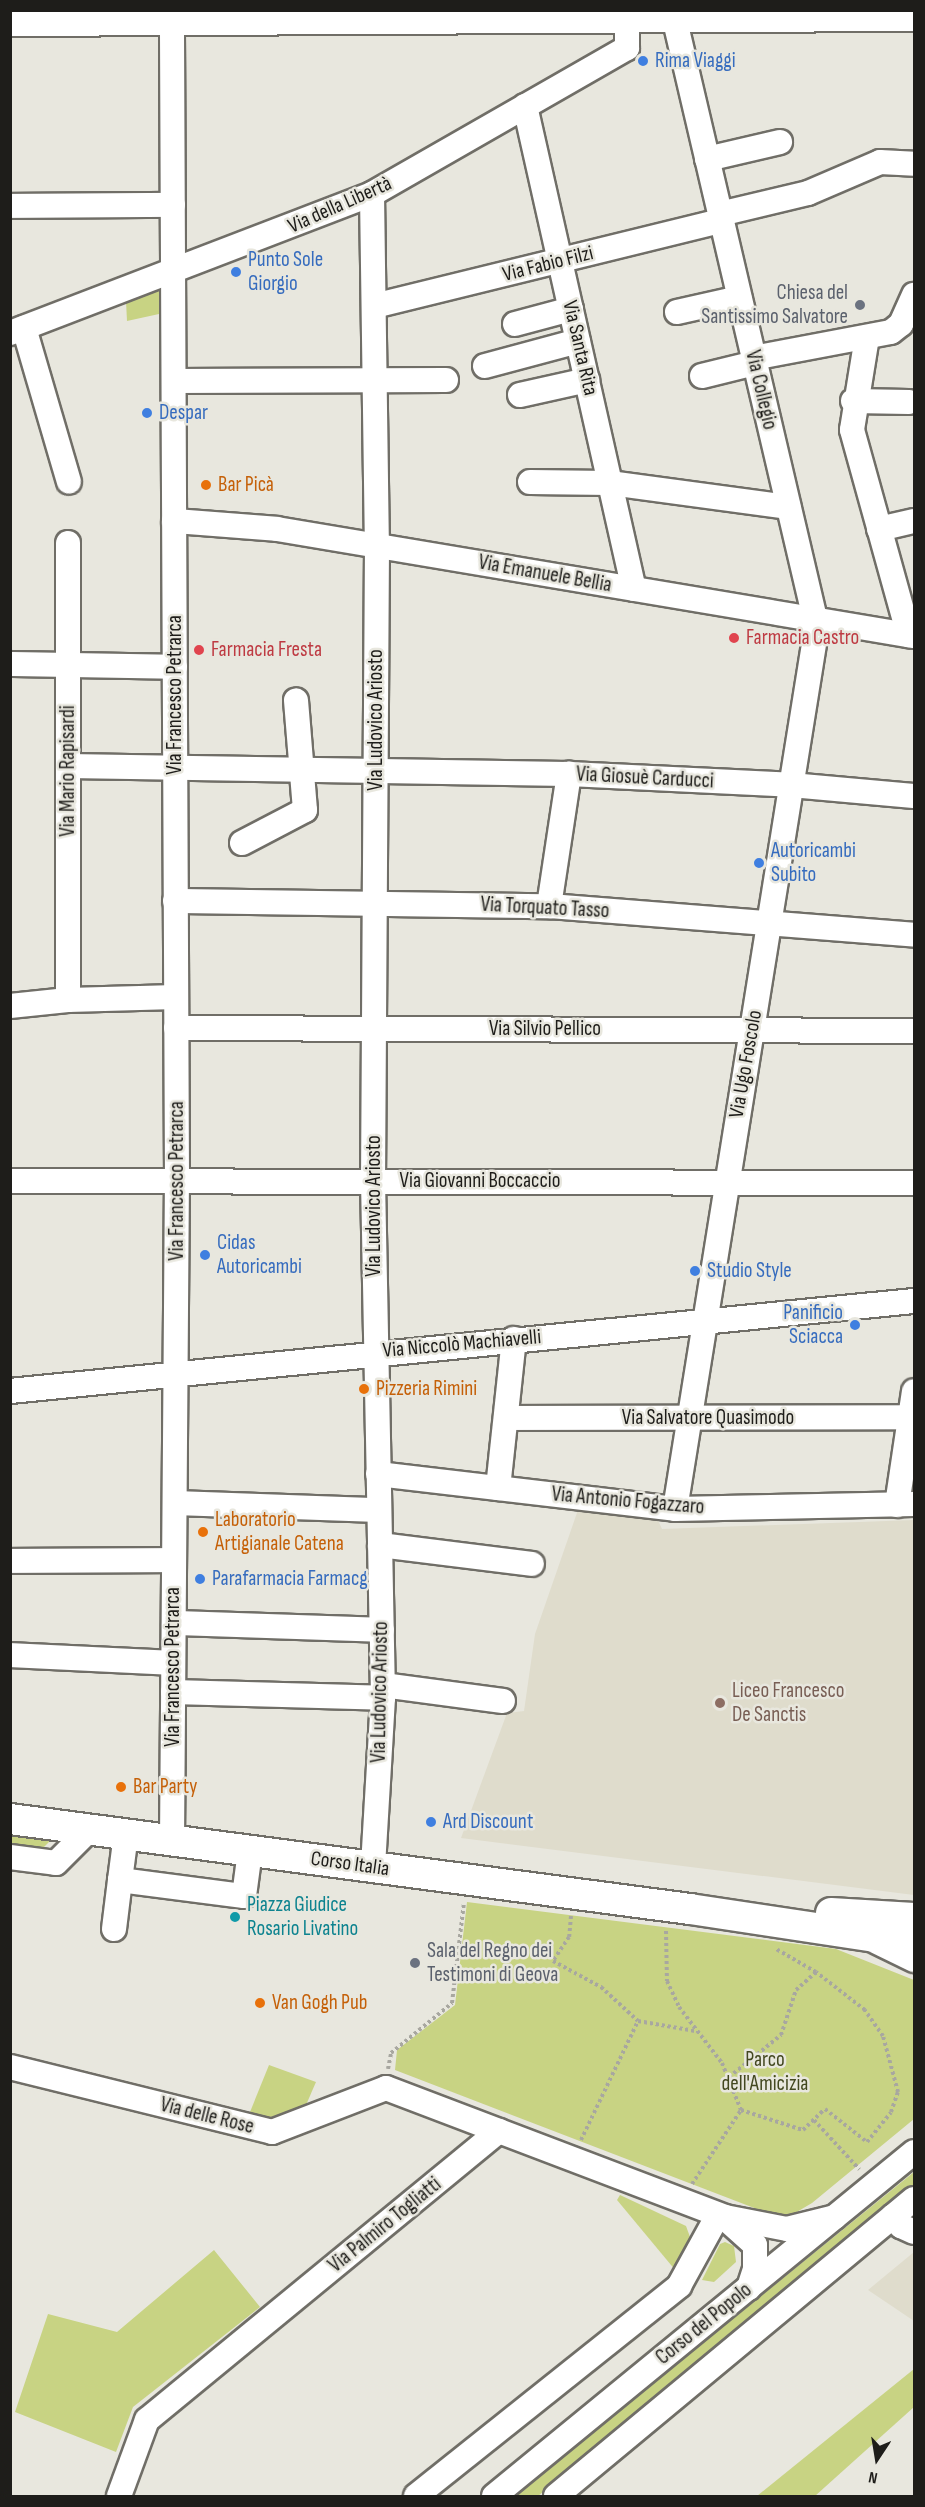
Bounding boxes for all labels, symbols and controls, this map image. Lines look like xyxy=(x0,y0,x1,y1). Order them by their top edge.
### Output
place label: Rima Viaggi xyxy=(655,48,736,74)
marker: Rima Viaggi xyxy=(636,54,650,68)
street label: Via della Libertà xyxy=(284,171,396,239)
street label: Via Fabio Filzi xyxy=(500,241,596,287)
place label: Punto Sole Giorgio xyxy=(248,247,323,297)
marker: Punto Sole Giorgio xyxy=(229,265,243,279)
place label: Chiesa del Santissimo Salvatore xyxy=(701,280,848,330)
street label: Via Santa Rita xyxy=(557,298,603,398)
marker: Chiesa del Santissimo Salvatore xyxy=(853,298,867,312)
street label: Via Collegio xyxy=(740,348,782,432)
place label: Despar xyxy=(159,400,208,426)
marker: Despar xyxy=(140,406,154,420)
place label: Bar Picà xyxy=(218,472,274,498)
marker: Bar Picà xyxy=(199,478,213,492)
street label: Via Emanuele Bellia xyxy=(476,550,614,598)
street label: Via Francesco Petrarca xyxy=(162,615,188,775)
place label: Farmacia Castro xyxy=(746,625,859,651)
marker: Farmacia Castro xyxy=(727,631,741,645)
place label: Farmacia Fresta xyxy=(211,637,322,663)
marker: Farmacia Fresta xyxy=(192,643,206,657)
street label: Via Ludovico Ariosto xyxy=(363,649,389,791)
street label: Via Mario Rapisardi xyxy=(55,705,81,837)
street label: Via Giosuè Carducci xyxy=(576,762,714,794)
place label: Autoricambi Subito xyxy=(771,838,856,888)
marker: Autoricambi Subito xyxy=(752,856,766,870)
street label: Via Torquato Tasso xyxy=(480,892,610,924)
street label: Via Ugo Foscolo xyxy=(724,1008,768,1120)
street label: Via Silvio Pellico xyxy=(489,1016,601,1042)
street label: Via Francesco Petrarca xyxy=(164,1101,190,1261)
street label: Via Ludovico Ariosto xyxy=(361,1135,387,1277)
street label: Via Giovanni Boccaccio xyxy=(400,1168,560,1194)
place label: Cidas Autoricambi xyxy=(217,1230,302,1280)
marker: Cidas Autoricambi xyxy=(198,1248,212,1262)
place label: Studio Style xyxy=(707,1258,792,1284)
marker: Studio Style xyxy=(688,1264,702,1278)
place label: Panificio Sciacca xyxy=(783,1300,843,1350)
marker: Panificio Sciacca xyxy=(848,1318,862,1332)
street label: Via Niccolò Machiavelli xyxy=(382,1325,542,1363)
place label: Pizzeria Rimini xyxy=(376,1376,477,1402)
marker: Pizzeria Rimini xyxy=(357,1382,371,1396)
street label: Via Salvatore Quasimodo xyxy=(622,1405,794,1431)
street label: Via Antonio Fogazzaro xyxy=(551,1482,705,1520)
place label: Laboratorio Artigianale Catena xyxy=(215,1507,344,1557)
marker: Laboratorio Artigianale Catena xyxy=(196,1525,210,1539)
place label: Parafarmacia Farmacg xyxy=(212,1566,368,1592)
marker: Parafarmacia Farmacg xyxy=(193,1572,207,1586)
street label: Via Francesco Petrarca xyxy=(160,1587,186,1747)
street label: Via Ludovico Ariosto xyxy=(366,1621,394,1763)
place label: Liceo Francesco De Sanctis xyxy=(732,1678,845,1728)
marker: Liceo Francesco De Sanctis xyxy=(713,1696,727,1710)
place label: Bar Party xyxy=(133,1774,197,1800)
marker: Bar Party xyxy=(114,1780,128,1794)
place label: Ard Discount xyxy=(443,1809,533,1835)
marker: Ard Discount xyxy=(424,1815,438,1829)
street label: Corso Italia xyxy=(309,1846,391,1882)
place label: Piazza Giudice Rosario Livatino xyxy=(247,1892,358,1942)
marker: Piazza Giudice Rosario Livatino xyxy=(228,1910,242,1924)
place label: Sala del Regno dei Testimoni di Geova xyxy=(427,1938,558,1988)
marker: Sala del Regno dei Testimoni di Geova xyxy=(408,1956,422,1970)
place label: Van Gogh Pub xyxy=(272,1990,367,2016)
marker: Van Gogh Pub xyxy=(253,1996,267,2010)
park label: Parco dell'Amicizia xyxy=(722,2047,808,2097)
street label: Via delle Rose xyxy=(158,2092,256,2140)
street label: Via Palmiro Togliatti xyxy=(324,2172,446,2278)
street label: Corso del Popolo xyxy=(651,2278,757,2370)
north arrow xyxy=(847,2429,907,2489)
text: N xyxy=(867,2467,879,2487)

